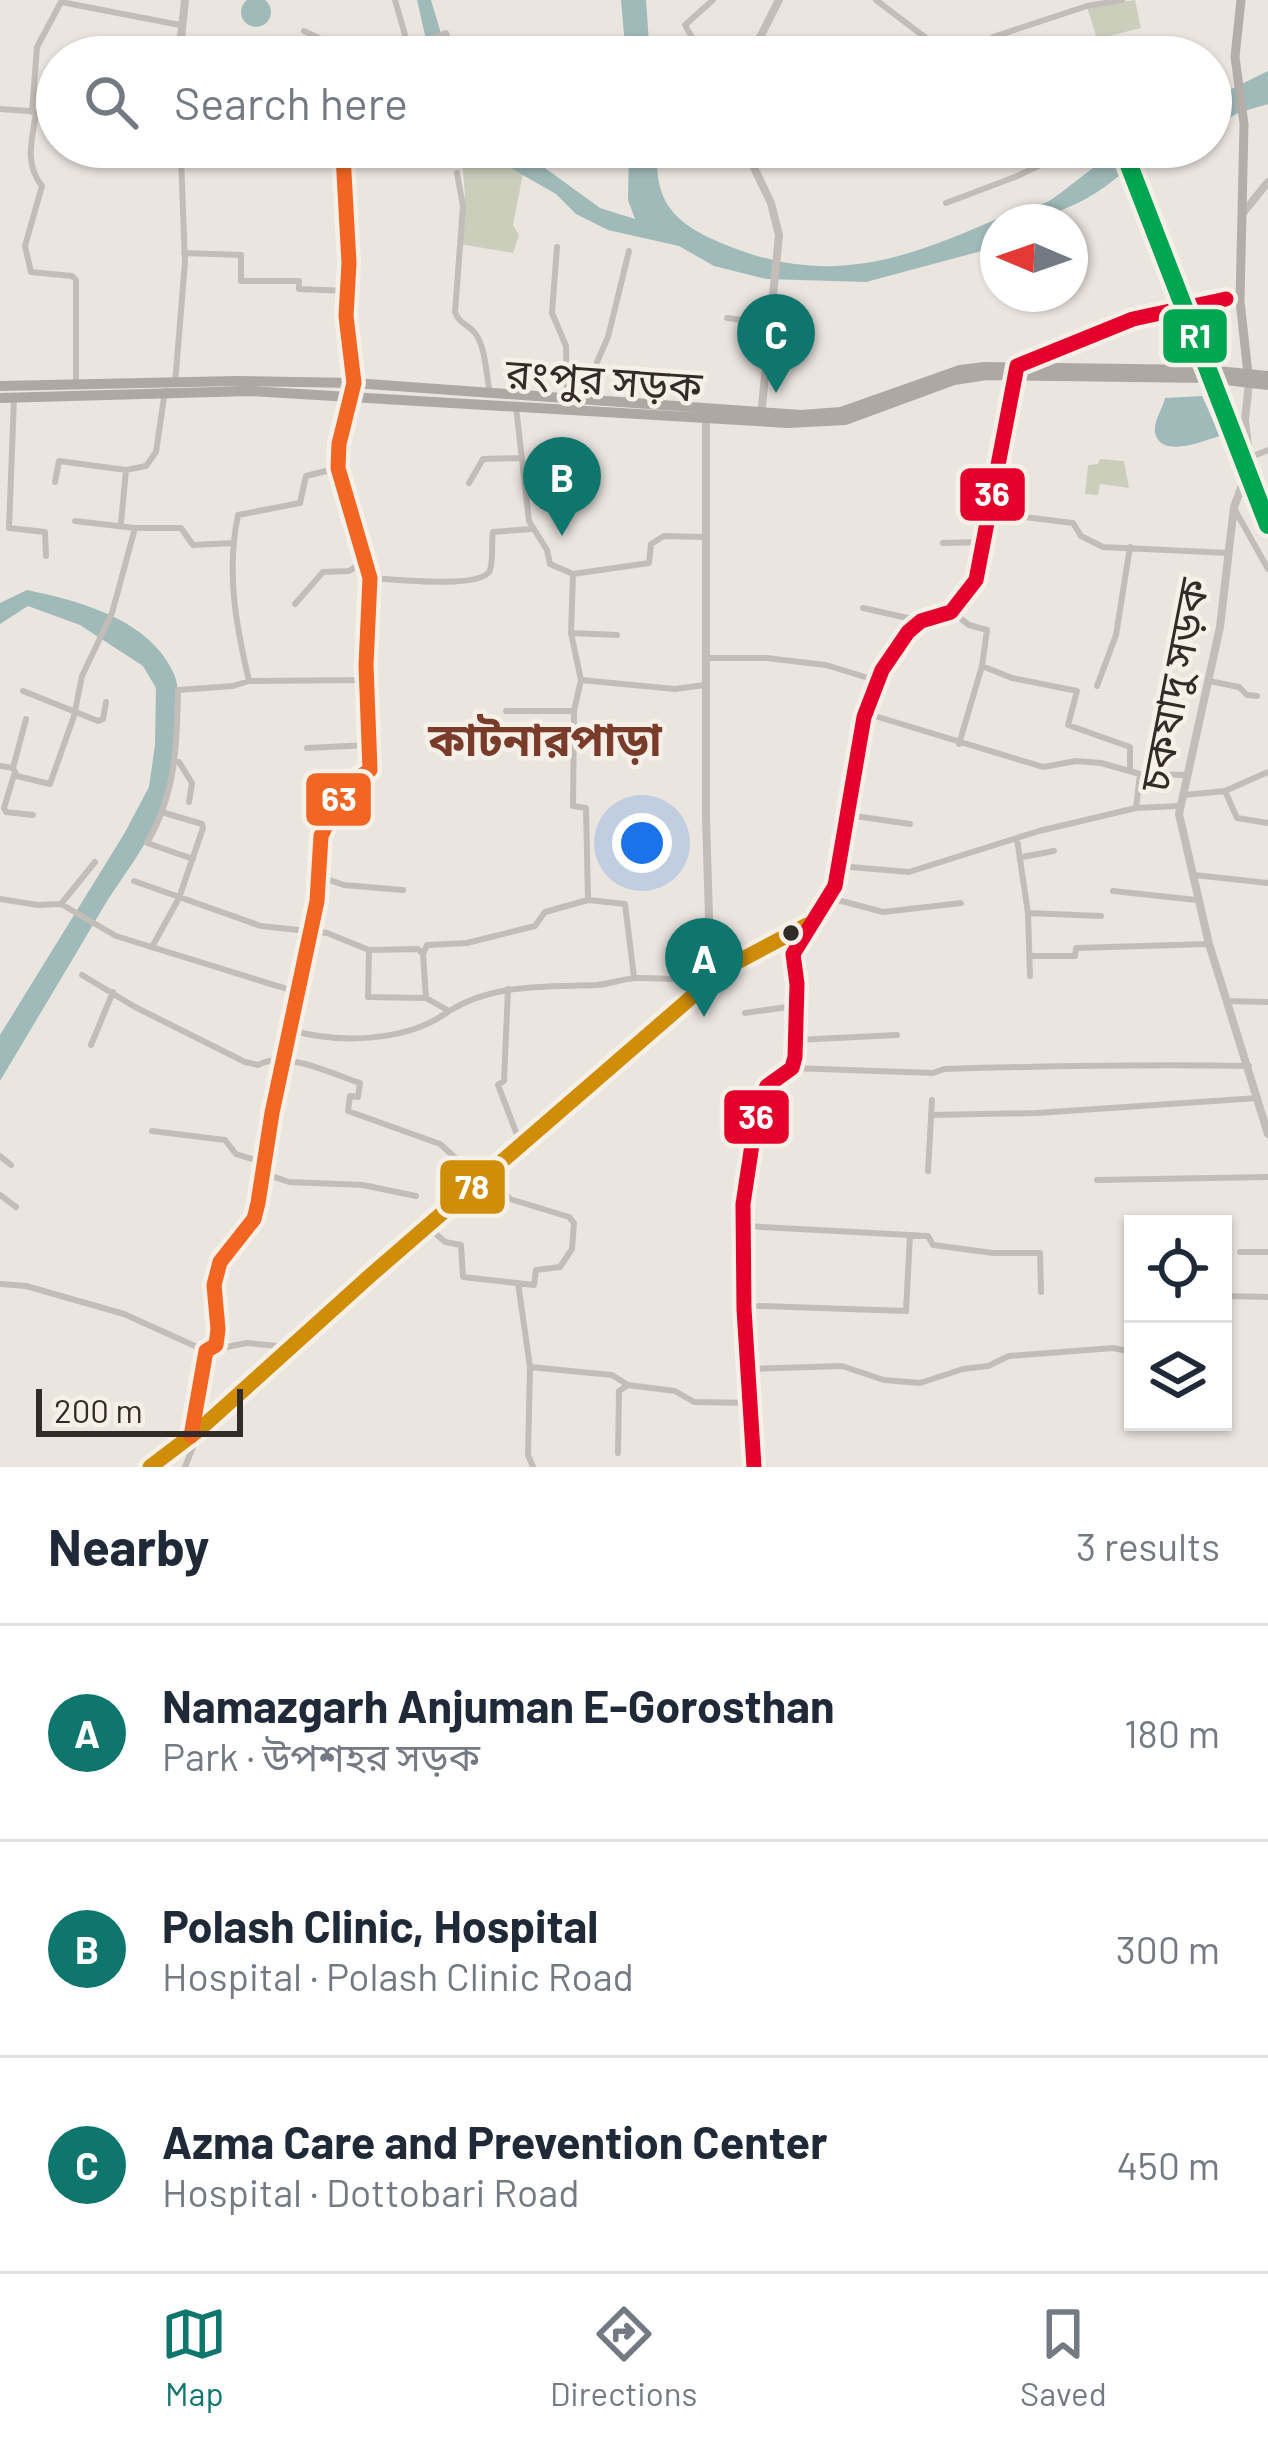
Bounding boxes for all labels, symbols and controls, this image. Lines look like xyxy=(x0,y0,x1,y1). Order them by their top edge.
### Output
search box xyxy=(36,36,1232,168)
icon: search xyxy=(78,69,144,135)
text: Search here xyxy=(174,75,408,129)
north arrow xyxy=(980,204,1088,312)
pin: C xyxy=(737,294,815,393)
line badge: R1 xyxy=(1161,307,1229,365)
text: R1 xyxy=(1179,315,1211,355)
street label: রংপুর সড়ক xyxy=(503,346,705,412)
pin: B xyxy=(523,437,601,536)
line badge: 36 xyxy=(958,466,1027,523)
text: 36 xyxy=(974,473,1010,513)
street label: চকযাদু সড়ক xyxy=(1127,573,1218,796)
district label: কাটনারপাড়া xyxy=(427,711,663,765)
line badge: 63 xyxy=(304,771,373,828)
text: 63 xyxy=(321,778,357,818)
your location xyxy=(612,813,672,873)
pin: A xyxy=(665,918,743,1017)
unlabelled marker xyxy=(780,922,802,944)
line badge: 36 xyxy=(722,1088,791,1146)
text: 36 xyxy=(738,1096,774,1136)
line badge: 78 xyxy=(438,1158,507,1216)
text: 78 xyxy=(455,1166,489,1206)
map controls xyxy=(1124,1215,1232,1431)
button: locate xyxy=(1124,1215,1232,1323)
button: layers xyxy=(1124,1323,1232,1431)
scale bar xyxy=(36,1383,243,1436)
text: 200 m xyxy=(54,1390,143,1430)
text: Nearby xyxy=(48,1515,209,1576)
text: 3 results xyxy=(1076,1522,1220,1569)
text: Namazgarh Anjuman E-Gorosthan xyxy=(162,1678,835,1732)
text: A xyxy=(74,1709,100,1756)
text: 180 m xyxy=(1124,1709,1220,1756)
text: Park · উপশহর সড়ক xyxy=(162,1732,480,1779)
text: Polash Clinic, Hospital xyxy=(162,1898,598,1952)
text: B xyxy=(75,1925,99,1972)
text: 300 m xyxy=(1116,1925,1220,1972)
text: Hospital · Polash Clinic Road xyxy=(162,1952,634,1999)
text: Azma Care and Prevention Center xyxy=(162,2114,827,2168)
text: C xyxy=(75,2141,99,2188)
text: 450 m xyxy=(1116,2141,1220,2188)
text: Hospital · Dottobari Road xyxy=(162,2168,579,2215)
tab: Map xyxy=(161,2301,227,2413)
tab: Directions xyxy=(550,2301,697,2413)
tab: Saved xyxy=(1020,2301,1107,2413)

